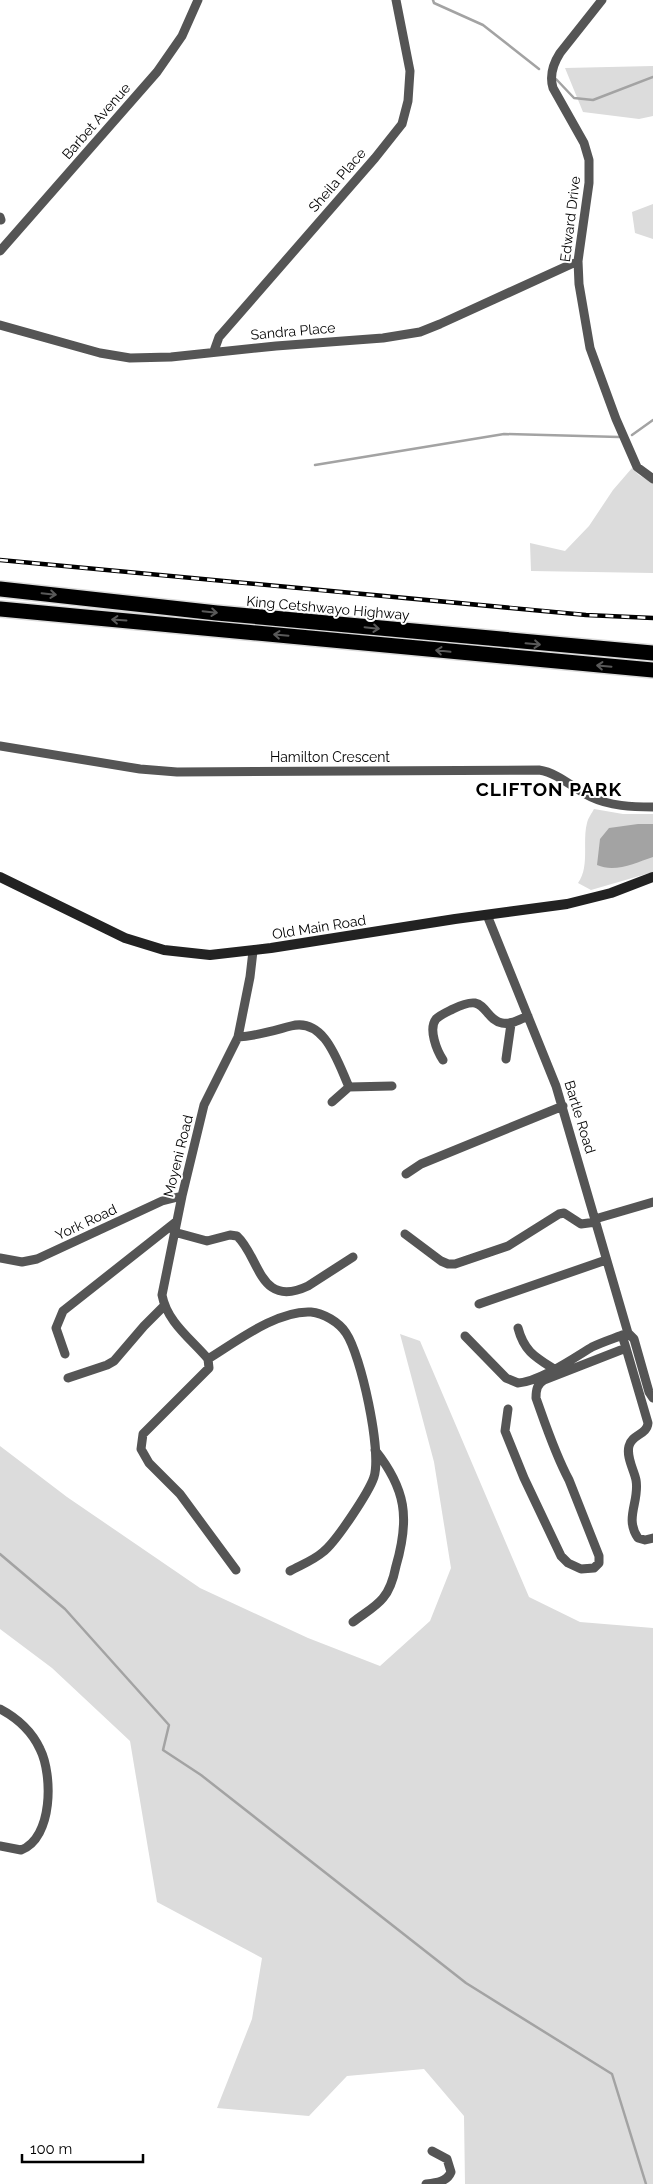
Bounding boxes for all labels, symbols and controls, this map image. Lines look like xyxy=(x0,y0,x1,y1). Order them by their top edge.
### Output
street label: Barbet Avenue xyxy=(59,80,133,162)
street label: Sheila Place xyxy=(305,145,369,215)
street label: Edward Drive xyxy=(557,175,583,263)
street label: Sandra Place xyxy=(250,319,336,343)
one-way arrow xyxy=(40,589,56,599)
street label: King Cetshwayo Highway xyxy=(246,593,411,623)
one-way arrow xyxy=(202,608,218,617)
one-way arrow xyxy=(111,615,127,624)
one-way arrow xyxy=(363,623,379,633)
one-way arrow xyxy=(273,630,289,640)
one-way arrow xyxy=(525,639,541,649)
one-way arrow xyxy=(435,646,451,656)
one-way arrow xyxy=(597,662,613,671)
street label: Hamilton Crescent xyxy=(270,749,390,765)
district label: CLIFTON PARK xyxy=(476,778,622,800)
street label: Old Main Road xyxy=(271,912,367,942)
street label: Bartle Road xyxy=(561,1078,599,1156)
street label: Moyeni Road xyxy=(160,1113,196,1199)
street label: York Road xyxy=(53,1201,119,1243)
scale bar xyxy=(22,2132,144,2164)
text: 100 m xyxy=(30,2140,72,2158)

